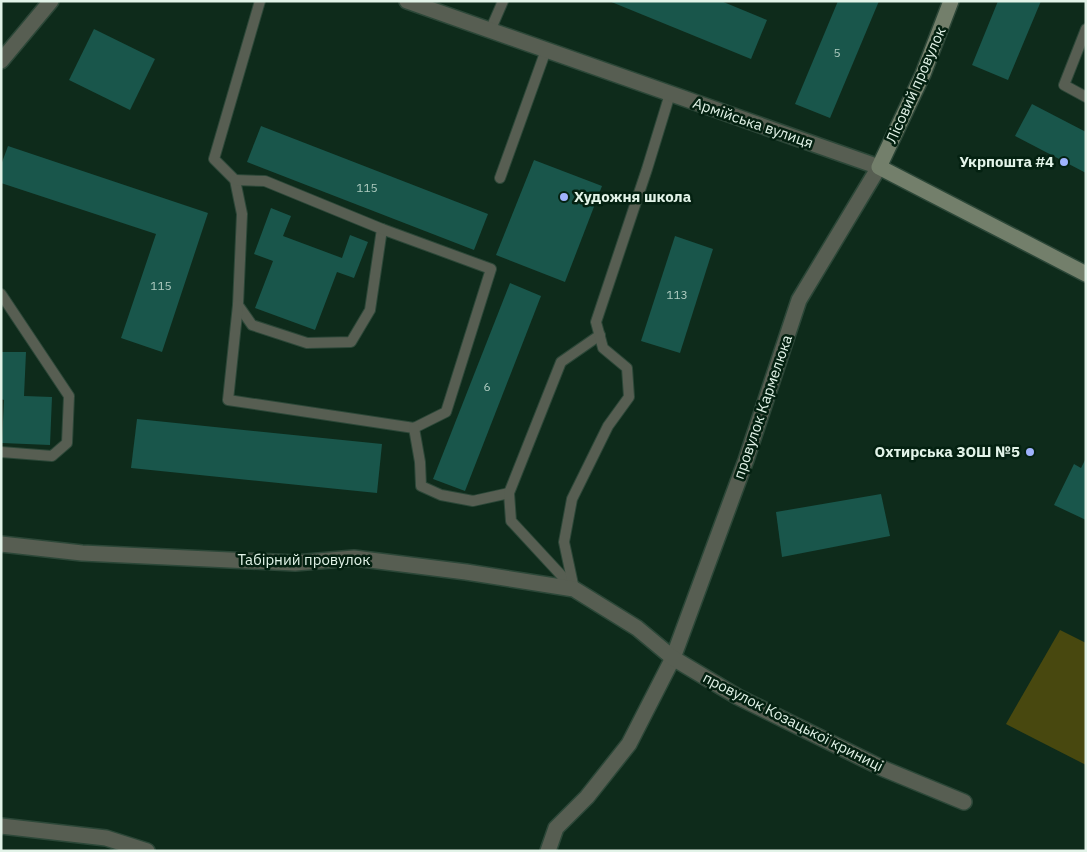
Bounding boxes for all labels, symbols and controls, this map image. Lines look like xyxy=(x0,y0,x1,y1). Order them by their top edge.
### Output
street label: Лісовий провулок xyxy=(881,24,950,146)
house number: 5 xyxy=(833,45,841,60)
street label: Армійська вулиця xyxy=(690,93,816,152)
place label: Укрпошта #4 xyxy=(959,152,1054,171)
marker: Укрпошта #4 xyxy=(1058,156,1070,168)
house number: 115 xyxy=(356,180,378,195)
place label: Художня школа xyxy=(574,187,692,206)
marker: Художня школа xyxy=(558,191,570,203)
house number: 115 xyxy=(150,278,172,293)
house number: 113 xyxy=(666,287,688,302)
street label: провулок Кармелюка xyxy=(729,332,796,482)
house number: 6 xyxy=(483,379,491,394)
place label: Охтирська ЗОШ №5 xyxy=(875,442,1020,461)
marker: Охтирська ЗОШ №5 xyxy=(1024,446,1036,458)
street label: Табірний провулок xyxy=(238,550,370,569)
street label: провулок Козацької криниці xyxy=(700,668,887,775)

